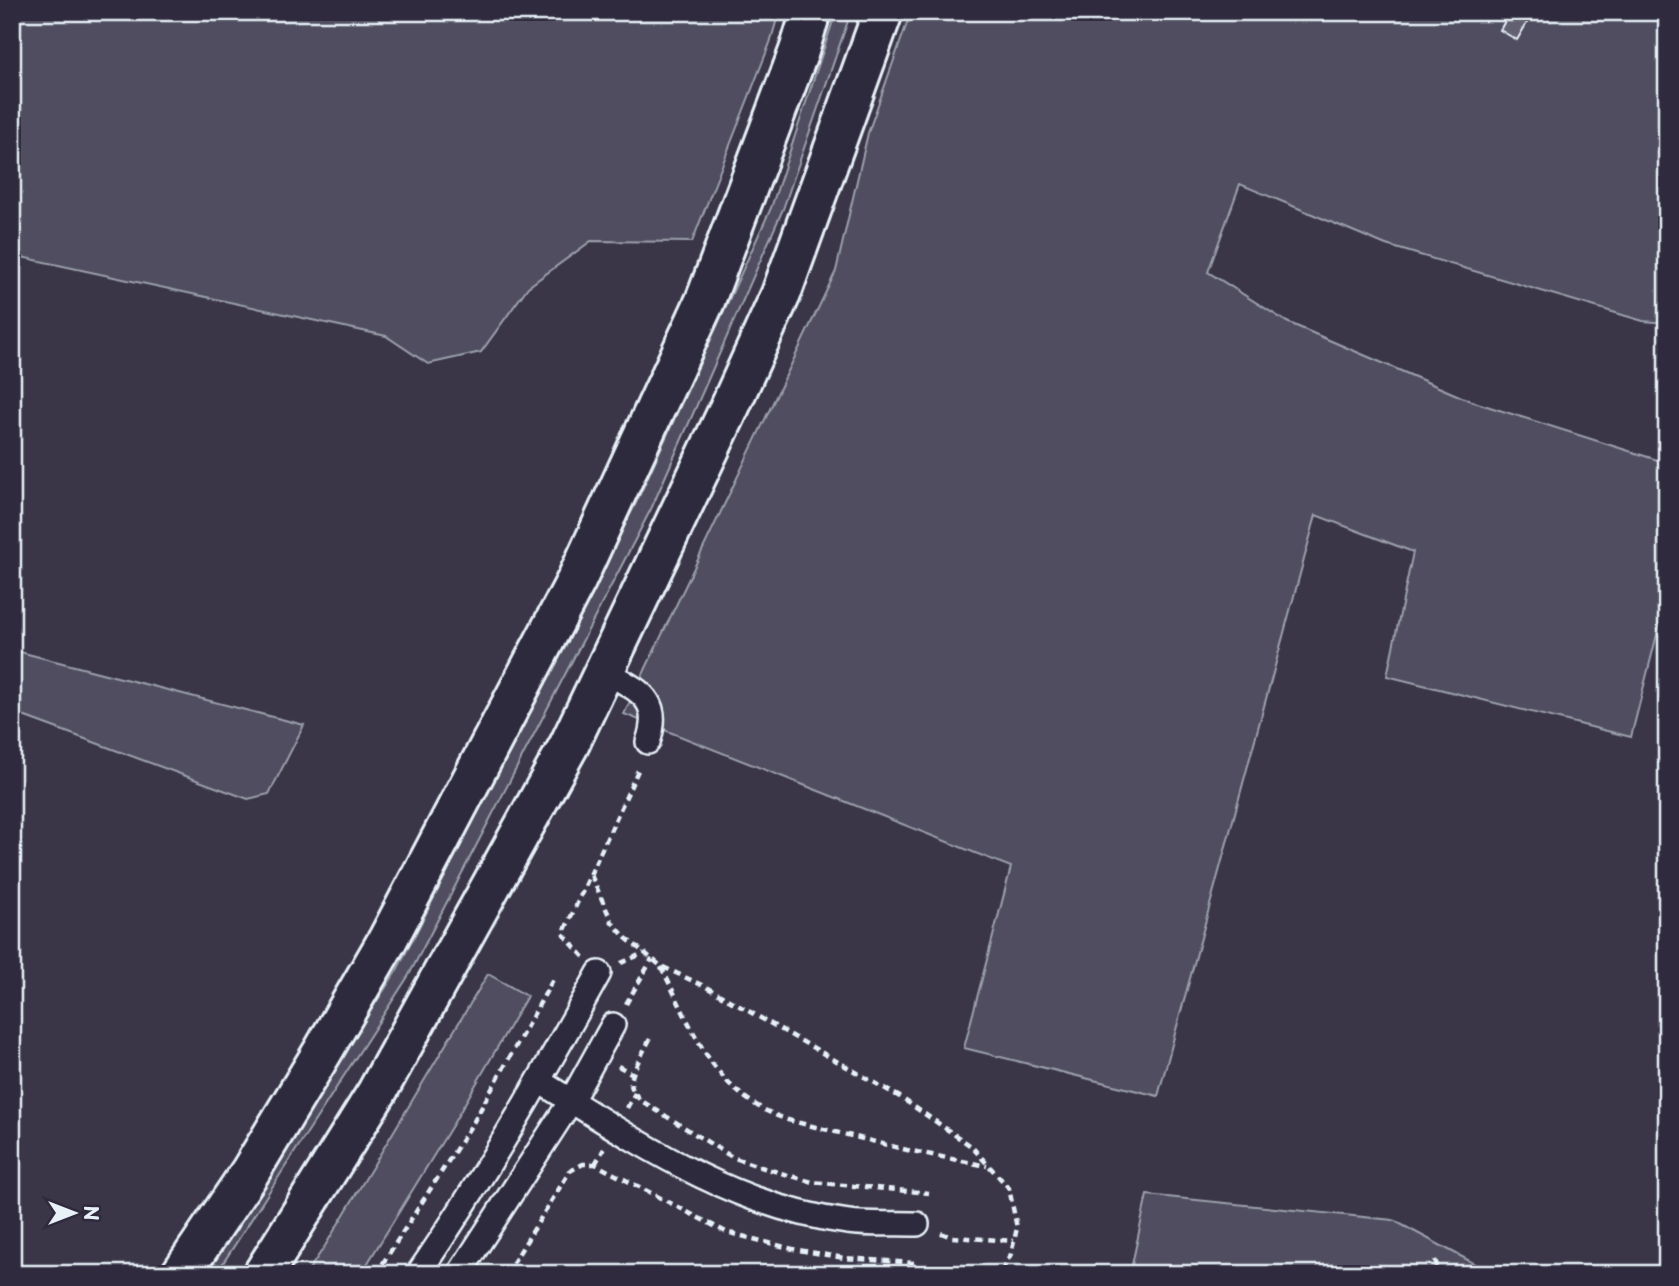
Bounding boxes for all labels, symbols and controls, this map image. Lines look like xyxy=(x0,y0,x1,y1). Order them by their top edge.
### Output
north arrow xyxy=(38,1178,108,1248)
text: N xyxy=(78,1205,106,1221)

